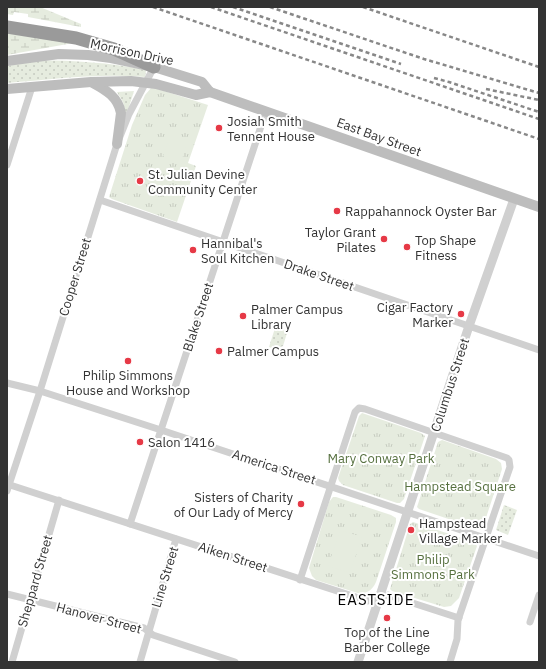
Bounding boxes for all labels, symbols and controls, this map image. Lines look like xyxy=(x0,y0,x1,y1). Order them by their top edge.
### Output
street label: Morrison Drive xyxy=(89,35,175,69)
place label: Josiah Smith Tennent House xyxy=(227,113,315,145)
street label: East Bay Street xyxy=(334,114,424,160)
marker: Josiah Smith Tennent House xyxy=(214,123,224,133)
place label: St. Julian Devine Community Center xyxy=(148,166,257,198)
marker: St. Julian Devine Community Center xyxy=(135,176,145,186)
place label: Rappahannock Oyster Bar xyxy=(345,203,497,220)
marker: Rappahannock Oyster Bar xyxy=(332,206,342,216)
place label: Taylor Grant Pilates xyxy=(305,224,376,256)
place label: Top Shape Fitness xyxy=(415,232,476,264)
marker: Taylor Grant Pilates xyxy=(379,234,389,244)
place label: Hannibal's Soul Kitchen xyxy=(201,235,274,267)
street label: Cooper Street xyxy=(55,236,95,318)
marker: Top Shape Fitness xyxy=(402,242,412,252)
marker: Hannibal's Soul Kitchen xyxy=(188,245,198,255)
street label: Drake Street xyxy=(282,255,356,295)
street label: Blake Street xyxy=(179,280,217,354)
place label: Cigar Factory Marker xyxy=(377,299,454,331)
place label: Palmer Campus Library xyxy=(251,301,343,333)
marker: Cigar Factory Marker xyxy=(456,309,466,319)
marker: Palmer Campus Library xyxy=(238,311,248,321)
street label: Columbus Street xyxy=(427,336,473,434)
place label: Palmer Campus xyxy=(227,343,319,360)
marker: Palmer Campus xyxy=(214,346,224,356)
marker: Philip Simmons House and Workshop xyxy=(123,356,133,366)
place label: Philip Simmons House and Workshop xyxy=(66,367,190,399)
place label: Salon 1416 xyxy=(148,434,215,451)
marker: Salon 1416 xyxy=(135,437,145,447)
street label: America Street xyxy=(230,445,318,489)
park label: Mary Conway Park xyxy=(327,450,435,467)
park label: Hampstead Square xyxy=(404,478,516,495)
place label: Sisters of Charity of Our Lady of Mercy xyxy=(174,489,294,521)
marker: Sisters of Charity of Our Lady of Mercy xyxy=(296,499,306,509)
place label: Hampstead Village Marker xyxy=(419,515,502,547)
marker: Hampstead Village Marker xyxy=(406,525,416,535)
street label: Sheppard Street xyxy=(14,533,56,629)
street label: Aiken Street xyxy=(196,538,270,576)
street label: Line Street xyxy=(148,544,182,610)
park label: Philip Simmons Park xyxy=(391,551,475,583)
district label: EASTSIDE xyxy=(338,590,414,609)
street label: Hanover Street xyxy=(54,598,144,638)
marker: Top of the Line Barber College xyxy=(382,613,392,623)
place label: Top of the Line Barber College xyxy=(344,624,430,656)

